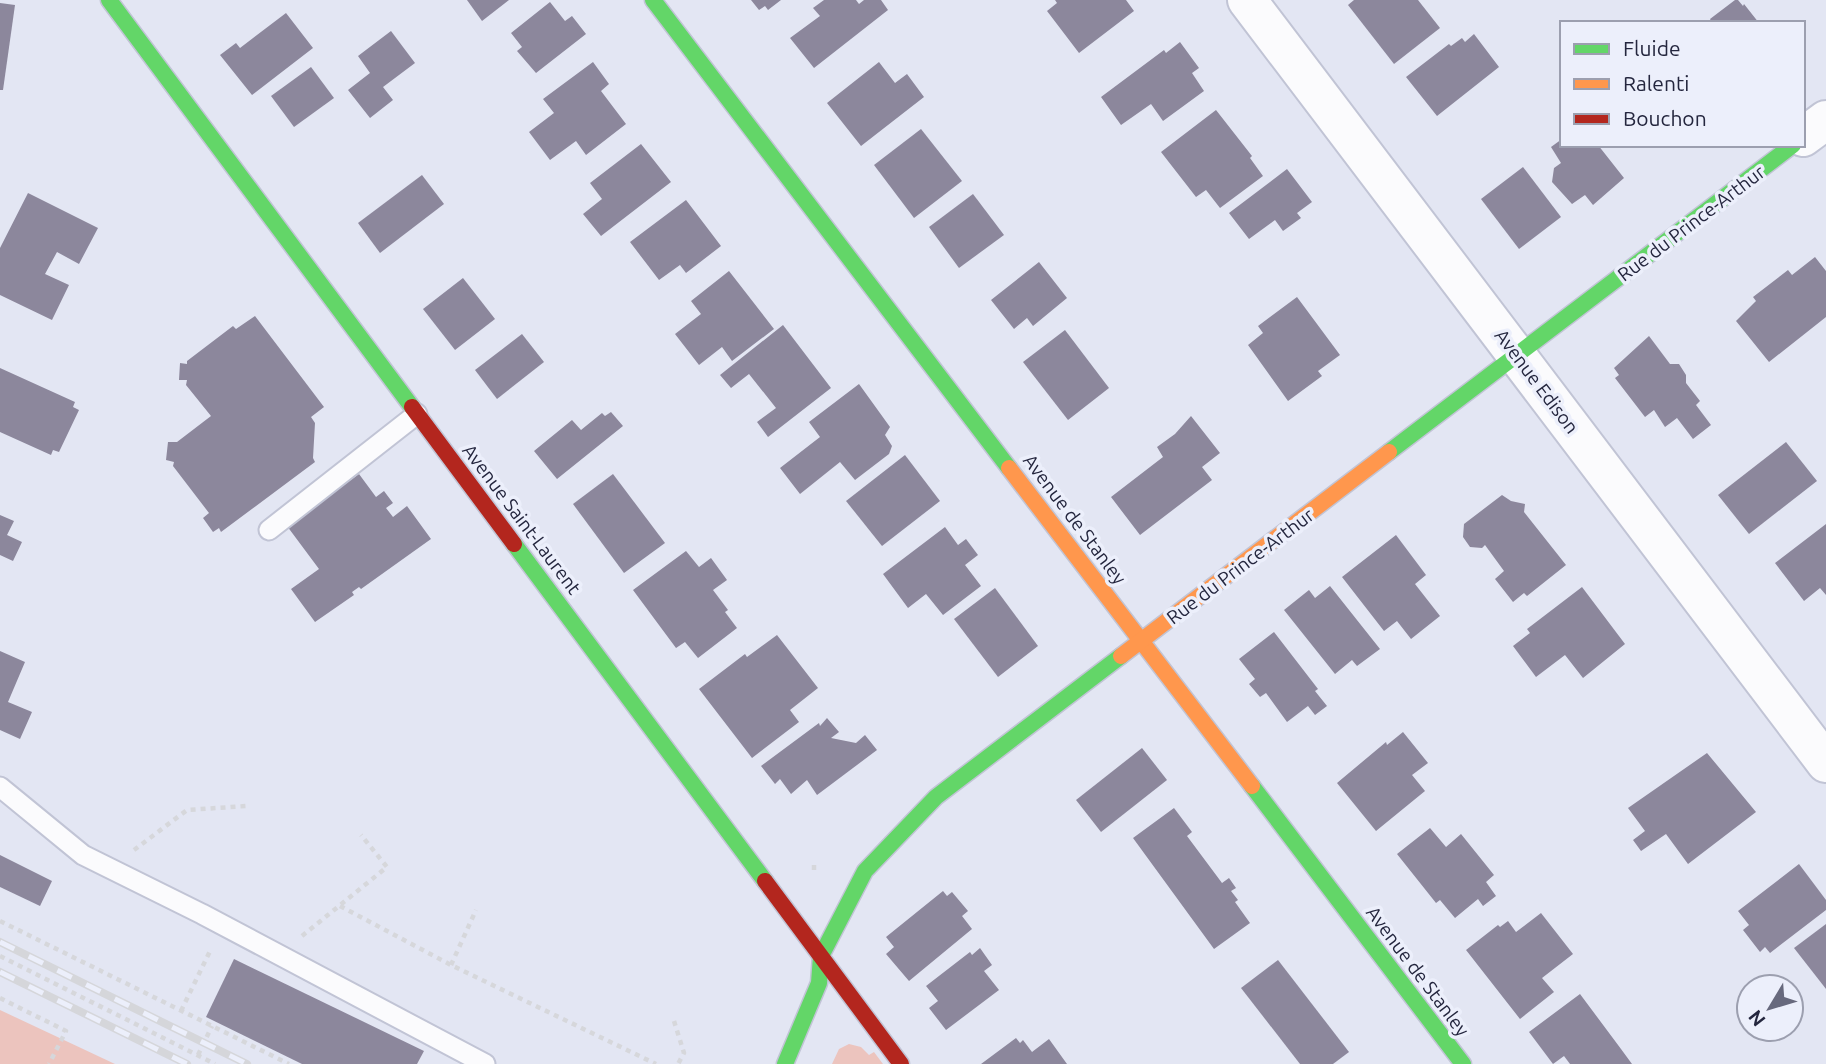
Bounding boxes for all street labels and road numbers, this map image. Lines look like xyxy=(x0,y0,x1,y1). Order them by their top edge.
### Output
street label: Rue du Prince-Arthur xyxy=(1613,160,1769,286)
street label: Avenue Edison xyxy=(1491,325,1583,437)
street label: Avenue Saint-Laurent xyxy=(458,440,586,599)
street label: Avenue de Stanley xyxy=(1019,450,1131,588)
street label: Rue du Prince-Arthur xyxy=(1162,503,1318,629)
street label: Avenue de Stanley xyxy=(1362,902,1474,1040)

